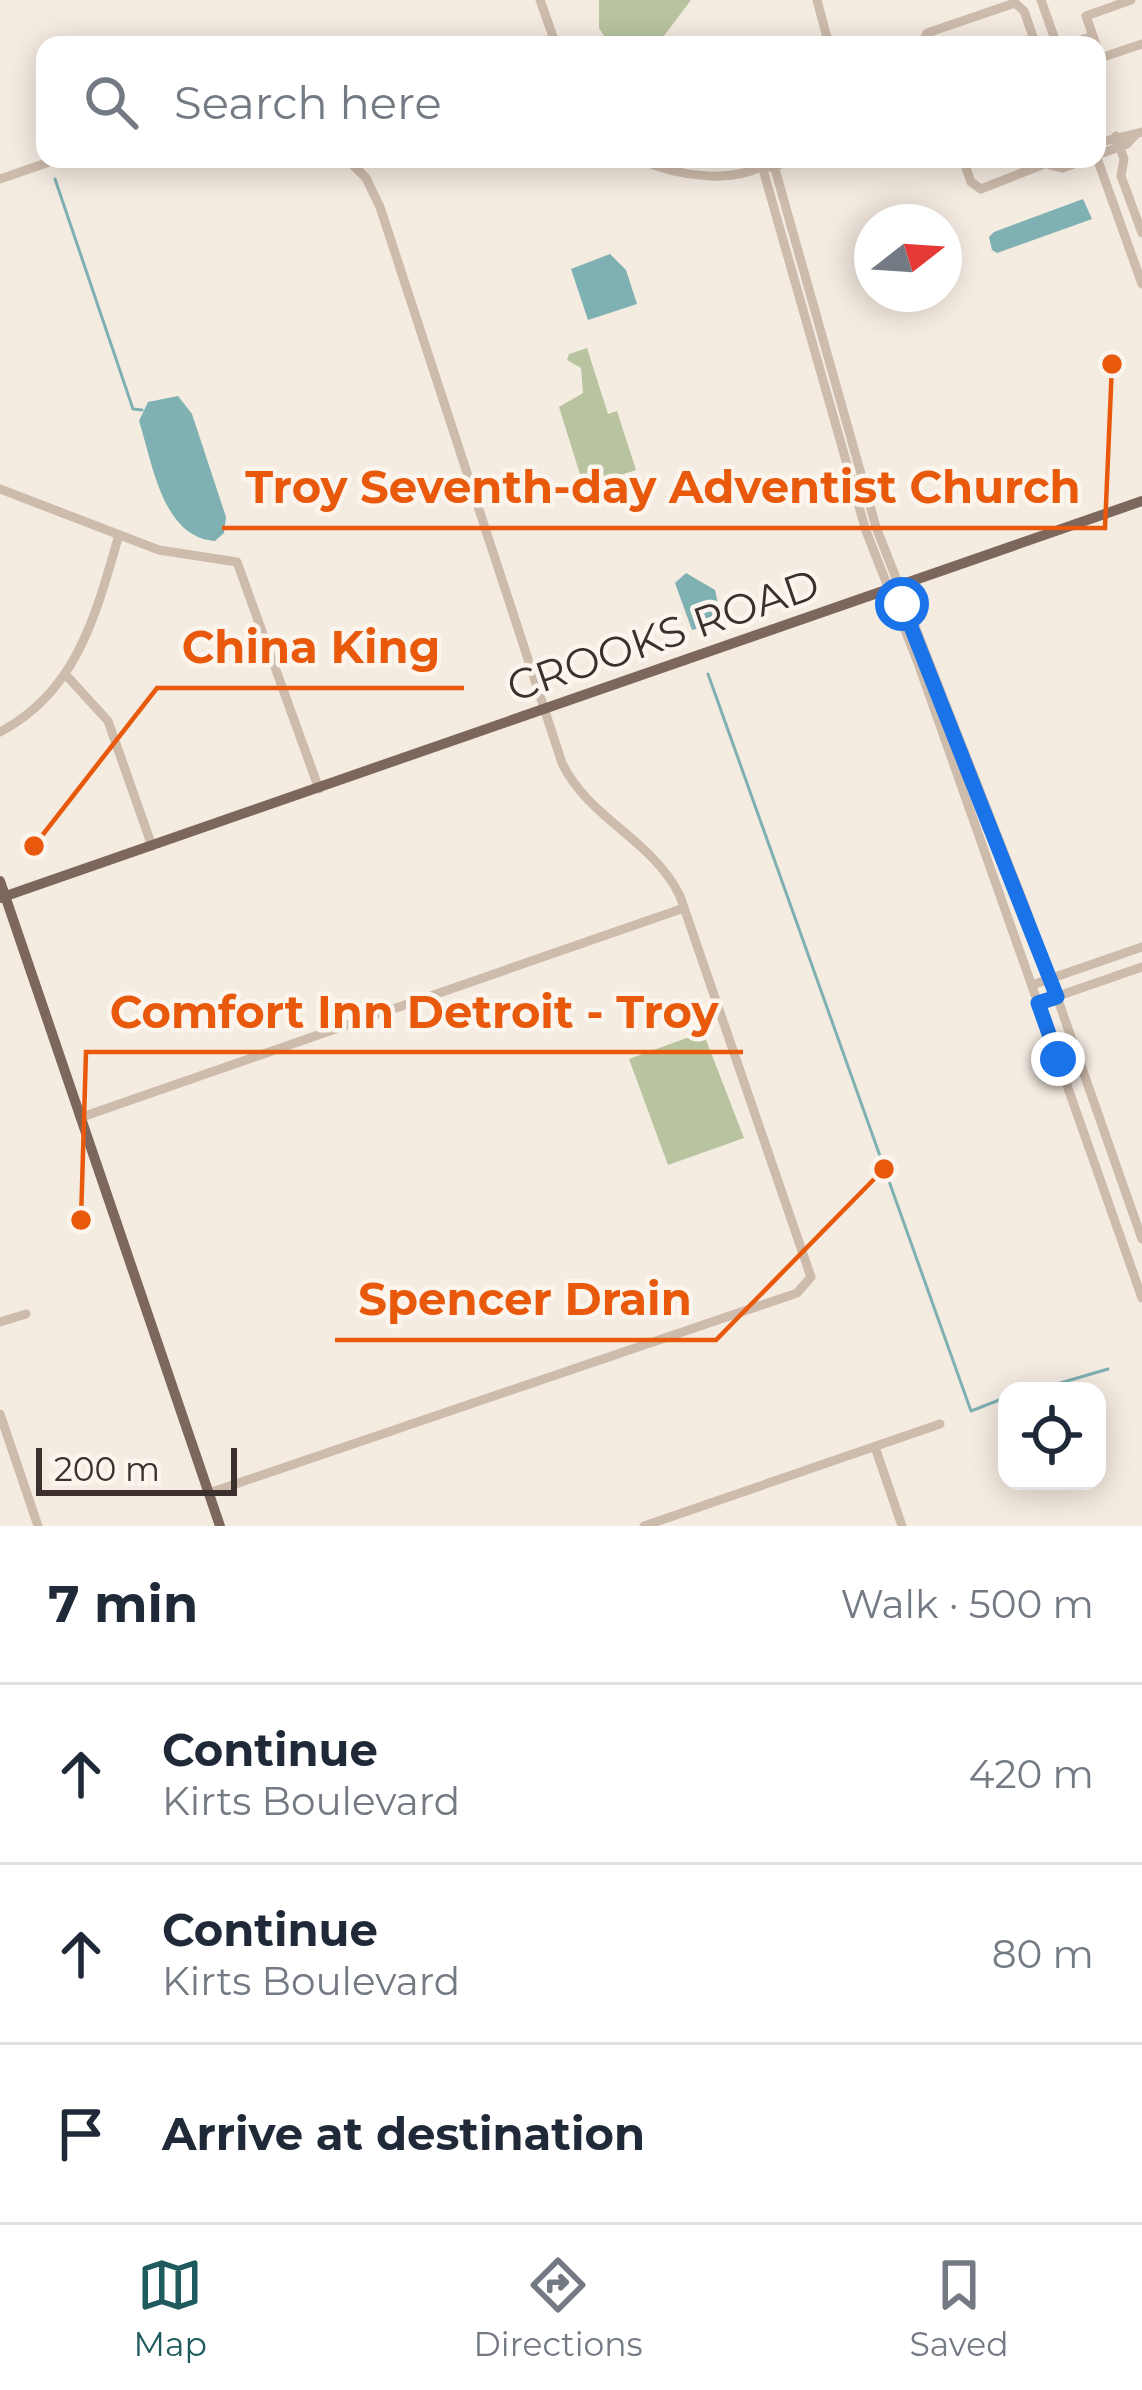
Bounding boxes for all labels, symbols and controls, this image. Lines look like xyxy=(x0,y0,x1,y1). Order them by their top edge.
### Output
search box xyxy=(36,36,1106,168)
icon: search xyxy=(78,69,144,135)
text: Search here xyxy=(174,75,442,130)
north arrow xyxy=(854,204,962,312)
callout: Troy Seventh-day Adventist Church xyxy=(222,447,1105,528)
text: Troy Seventh-day Adventist Church xyxy=(245,459,1081,514)
street label: CROOKS ROAD xyxy=(500,557,826,713)
route start xyxy=(875,577,929,631)
callout: China King xyxy=(157,607,464,688)
text: China King xyxy=(182,619,440,674)
callout: Comfort Inn Detroit - Troy xyxy=(86,971,743,1052)
text: Comfort Inn Detroit - Troy xyxy=(110,984,719,1039)
route end xyxy=(1031,1032,1085,1086)
callout: Spencer Drain xyxy=(335,1259,716,1340)
text: Spencer Drain xyxy=(358,1271,692,1326)
map controls xyxy=(998,1382,1106,1490)
button: locate xyxy=(998,1382,1106,1490)
scale bar xyxy=(36,1442,237,1495)
text: 200 m xyxy=(54,1449,160,1489)
text: 7 min xyxy=(48,1573,198,1635)
text: Walk · 500 m xyxy=(840,1580,1094,1628)
text: Continue xyxy=(162,1722,378,1777)
icon: ahead xyxy=(48,1741,114,1807)
text: 420 m xyxy=(969,1750,1094,1798)
text: Kirts Boulevard xyxy=(162,1777,460,1825)
text: Continue xyxy=(162,1902,378,1957)
icon: ahead xyxy=(48,1921,114,1987)
text: 80 m xyxy=(992,1930,1094,1978)
text: Kirts Boulevard xyxy=(162,1957,460,2005)
icon: arrive xyxy=(48,2101,114,2167)
text: Arrive at destination xyxy=(162,2106,645,2161)
tab: Map xyxy=(133,2252,207,2364)
tab: Directions xyxy=(474,2252,643,2364)
tab: Saved xyxy=(909,2252,1009,2364)

